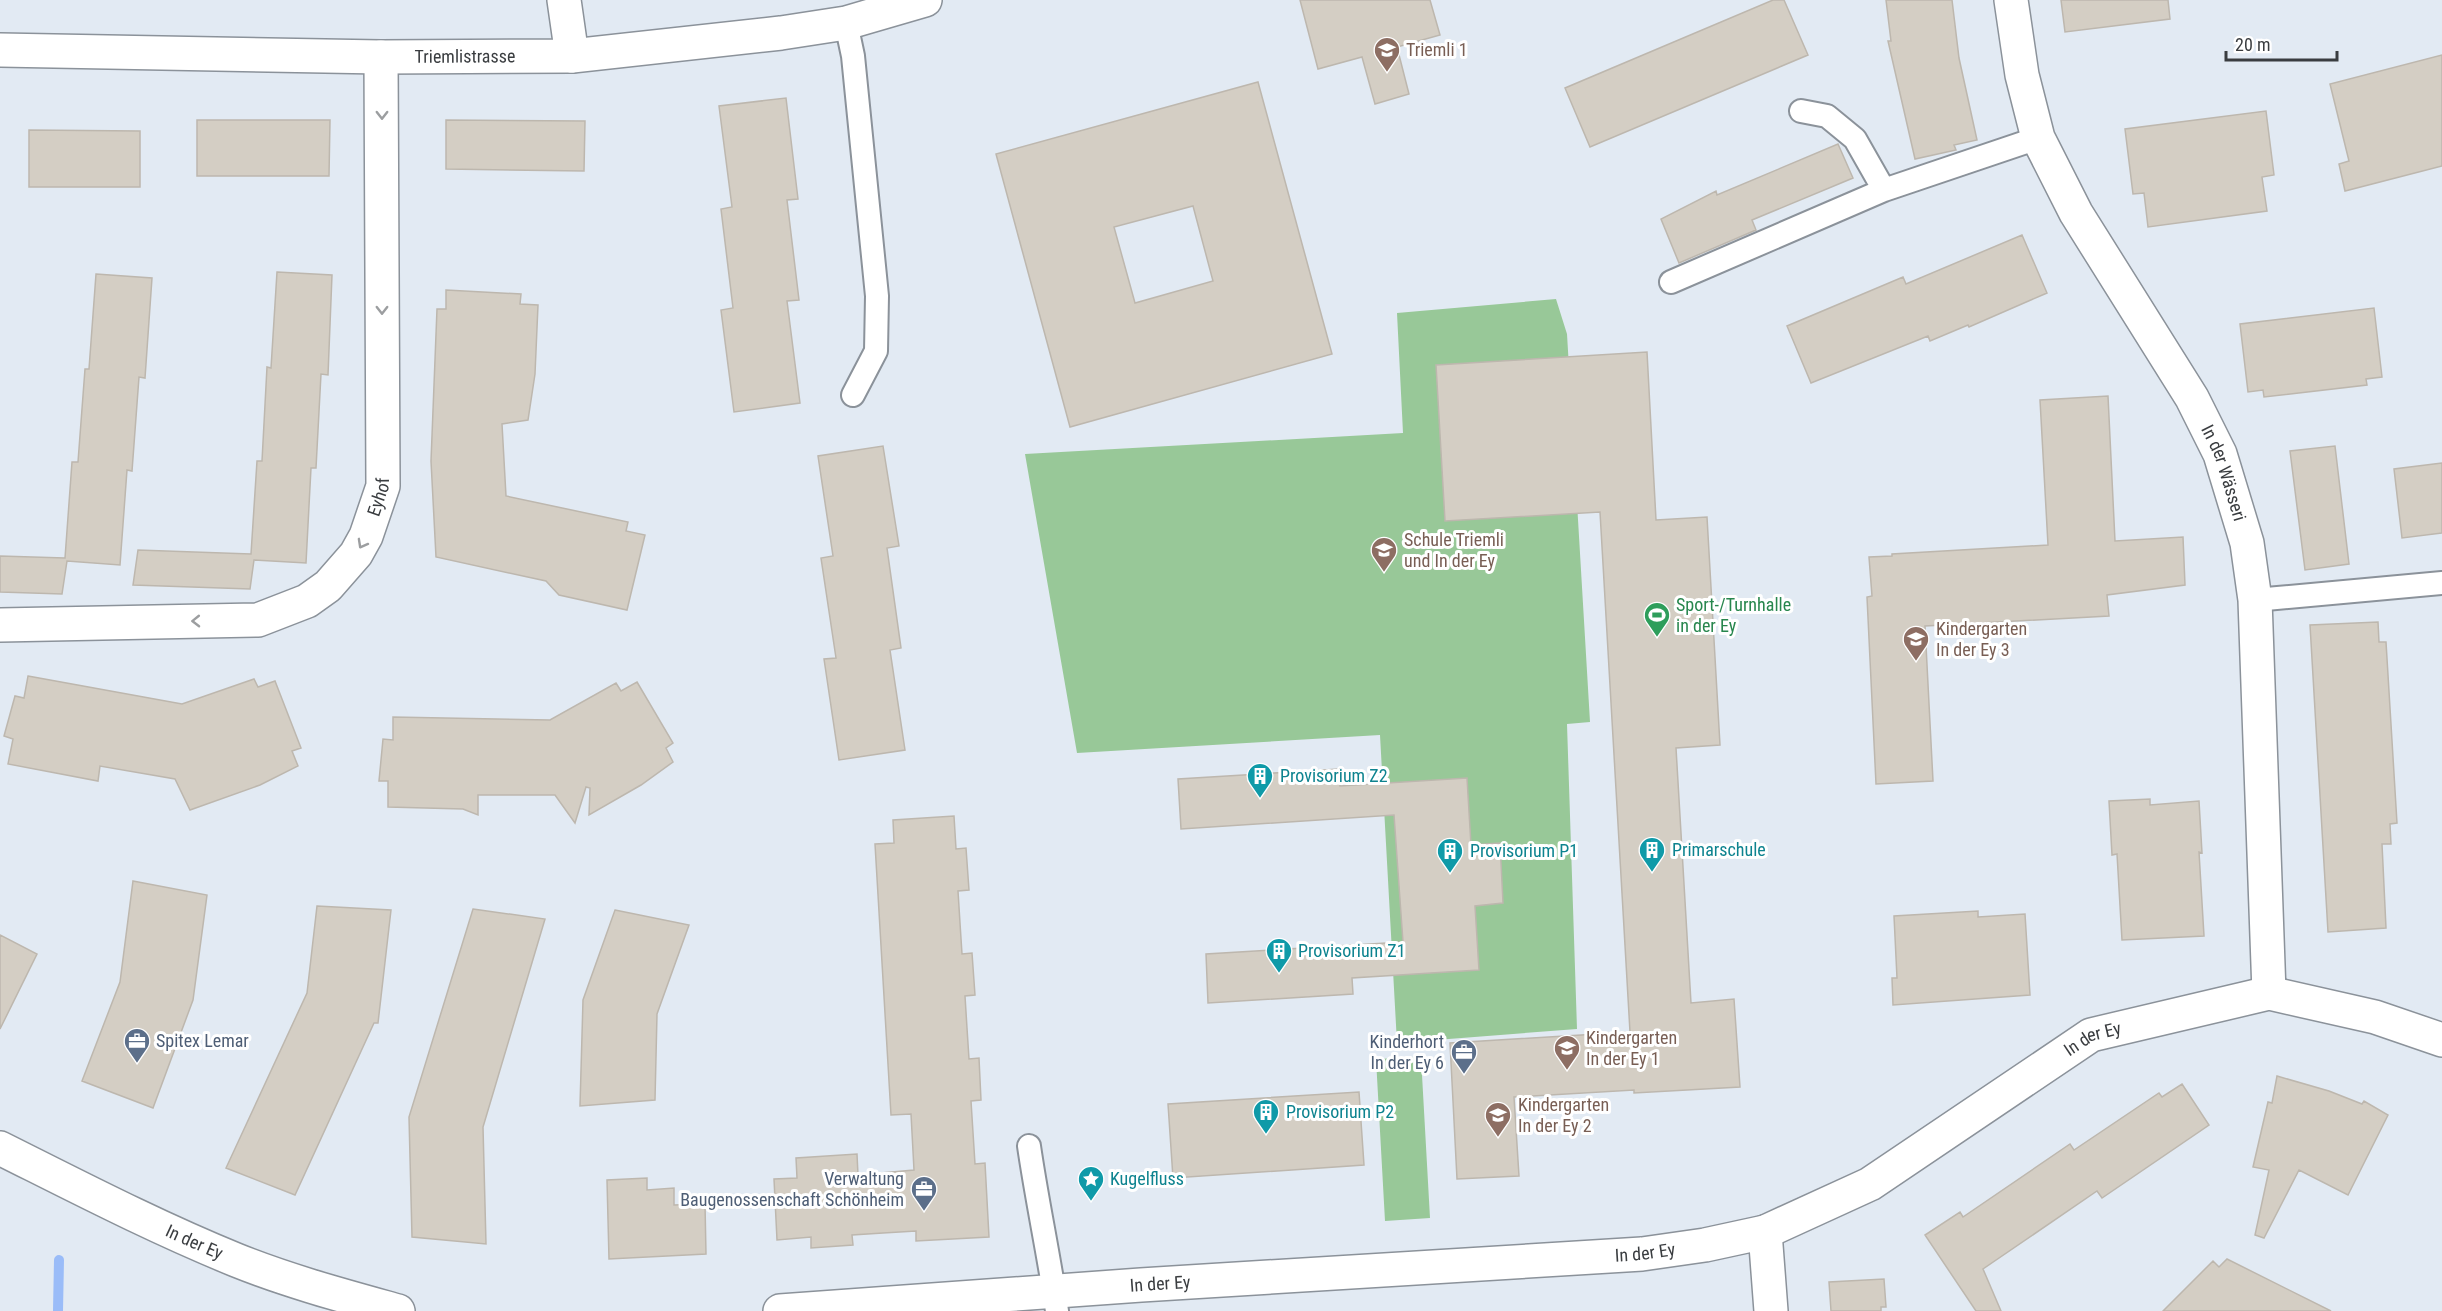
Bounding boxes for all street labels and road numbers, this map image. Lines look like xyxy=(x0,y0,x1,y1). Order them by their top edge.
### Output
street label: Triemlistrasse xyxy=(414,45,515,67)
street label: In der Wässeri xyxy=(2197,421,2251,524)
street label: Eyhof xyxy=(363,477,393,519)
street label: In der Ey xyxy=(2060,1017,2123,1060)
street label: In der Ey xyxy=(163,1220,227,1264)
street label: In der Ey xyxy=(1614,1238,1677,1266)
street label: In der Ey xyxy=(1129,1271,1191,1296)

